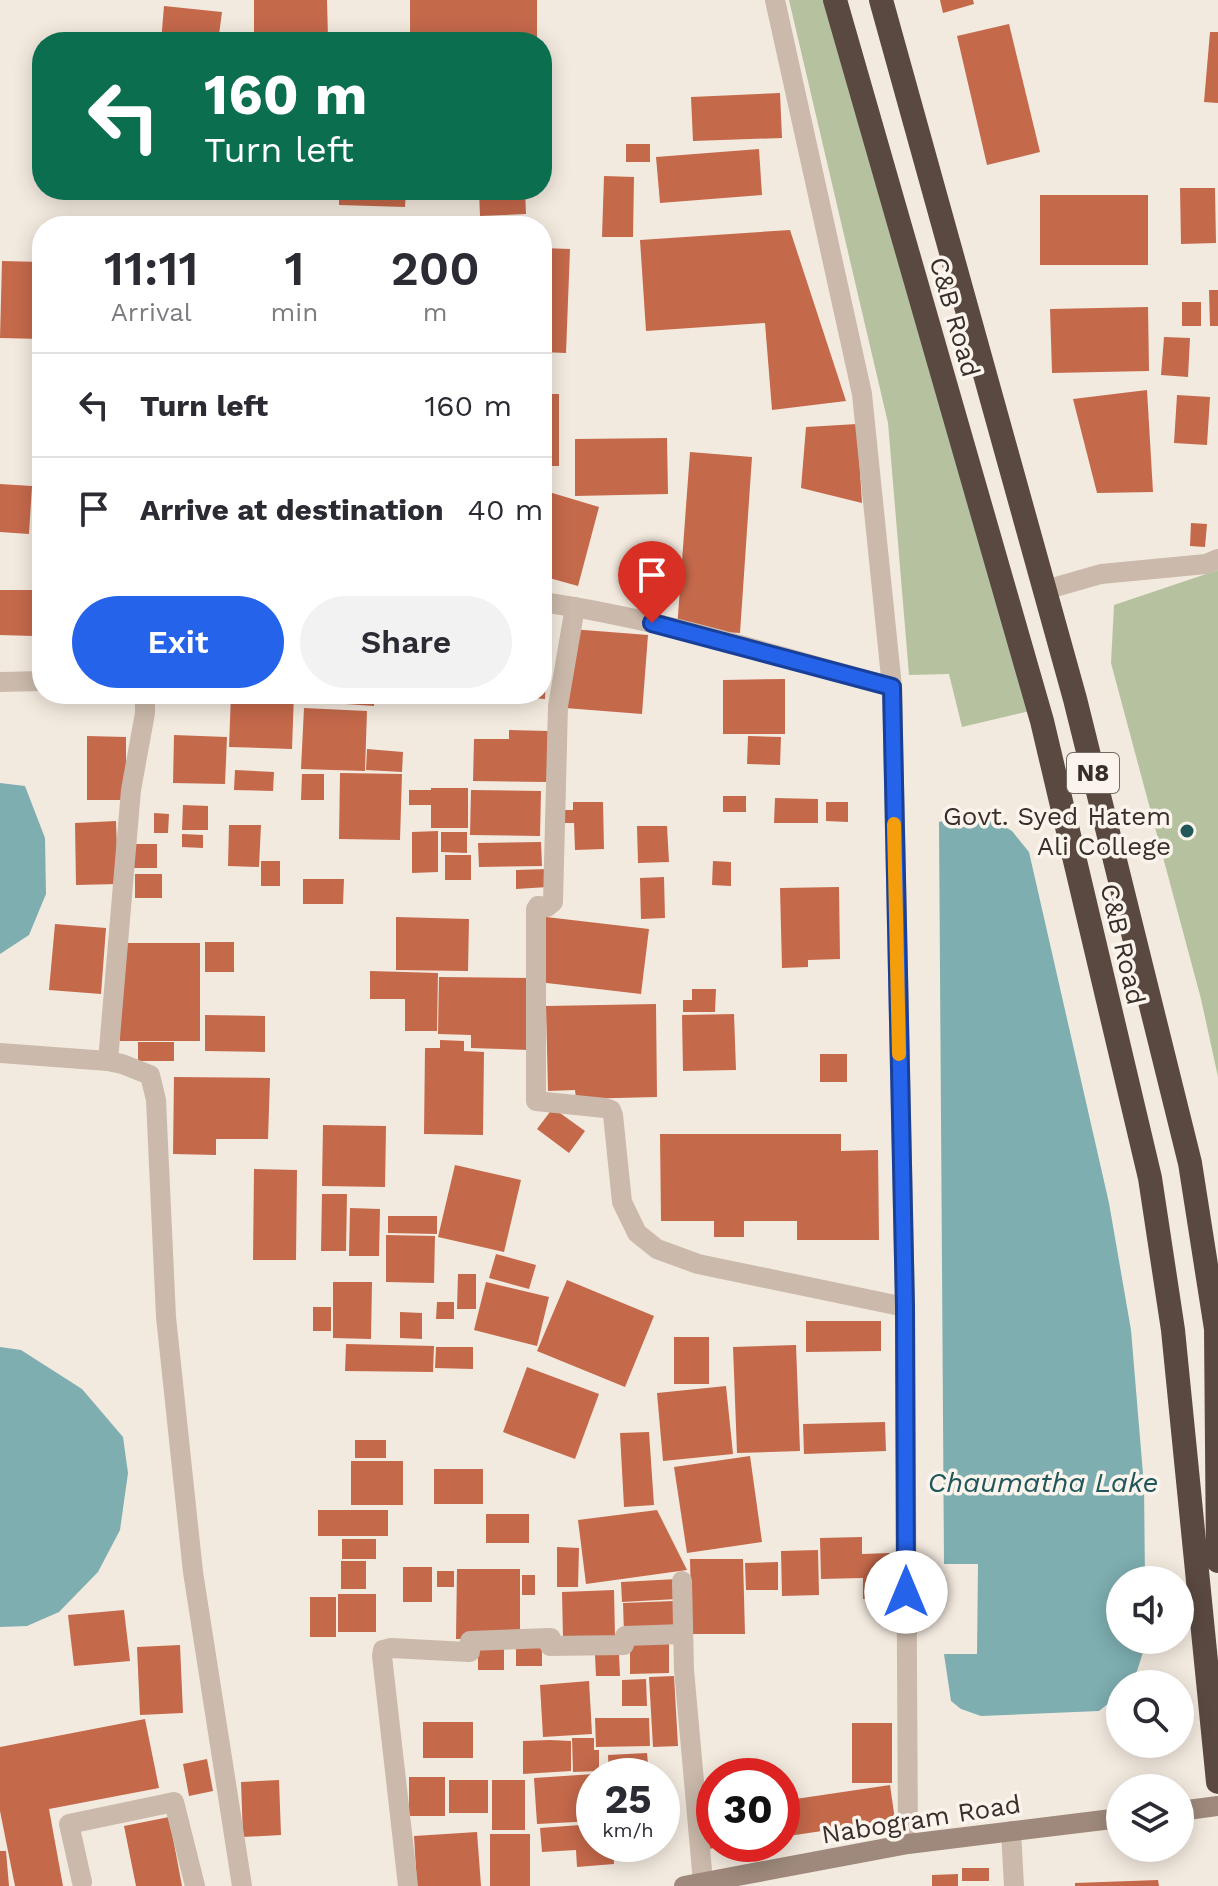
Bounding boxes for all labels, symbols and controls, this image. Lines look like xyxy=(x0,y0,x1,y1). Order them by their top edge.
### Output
text: 160 m xyxy=(204,62,367,128)
icon: left xyxy=(72,64,176,168)
text: Turn left xyxy=(204,129,354,171)
text: 11:11 xyxy=(104,240,198,297)
text: 1 xyxy=(284,240,304,297)
text: 200 xyxy=(390,240,480,297)
street label: C&B Road xyxy=(924,254,986,380)
text: Arrival xyxy=(111,297,192,327)
text: min xyxy=(271,297,318,327)
text: m xyxy=(423,297,448,327)
icon: left xyxy=(72,383,116,427)
text: Turn left xyxy=(140,388,268,423)
text: 160 m xyxy=(425,388,512,423)
icon: arrive xyxy=(72,487,116,531)
text: Arrive at destination xyxy=(140,492,444,527)
text: 40 m xyxy=(468,492,543,527)
pin xyxy=(618,541,686,623)
icon: arrive xyxy=(630,553,674,597)
button: Exit xyxy=(72,596,284,688)
button: Share xyxy=(300,596,512,688)
road number: N8 xyxy=(1067,753,1119,793)
place label: Govt. Syed Hatem Ali College xyxy=(943,801,1171,861)
marker: Govt. Syed Hatem Ali College xyxy=(1178,822,1196,840)
street label: C&B Road xyxy=(1095,881,1151,1007)
water label: Chaumatha Lake xyxy=(927,1466,1159,1499)
position arrow xyxy=(864,1550,948,1634)
map controls xyxy=(1106,1566,1194,1862)
button: sound xyxy=(1106,1566,1194,1654)
button: search xyxy=(1106,1670,1194,1758)
speed limit sign: 30 xyxy=(696,1758,800,1862)
button: layers xyxy=(1106,1774,1194,1862)
text: 25 xyxy=(604,1776,652,1823)
street label: Nabogram Road xyxy=(819,1788,1023,1850)
text: km/h xyxy=(602,1818,654,1842)

